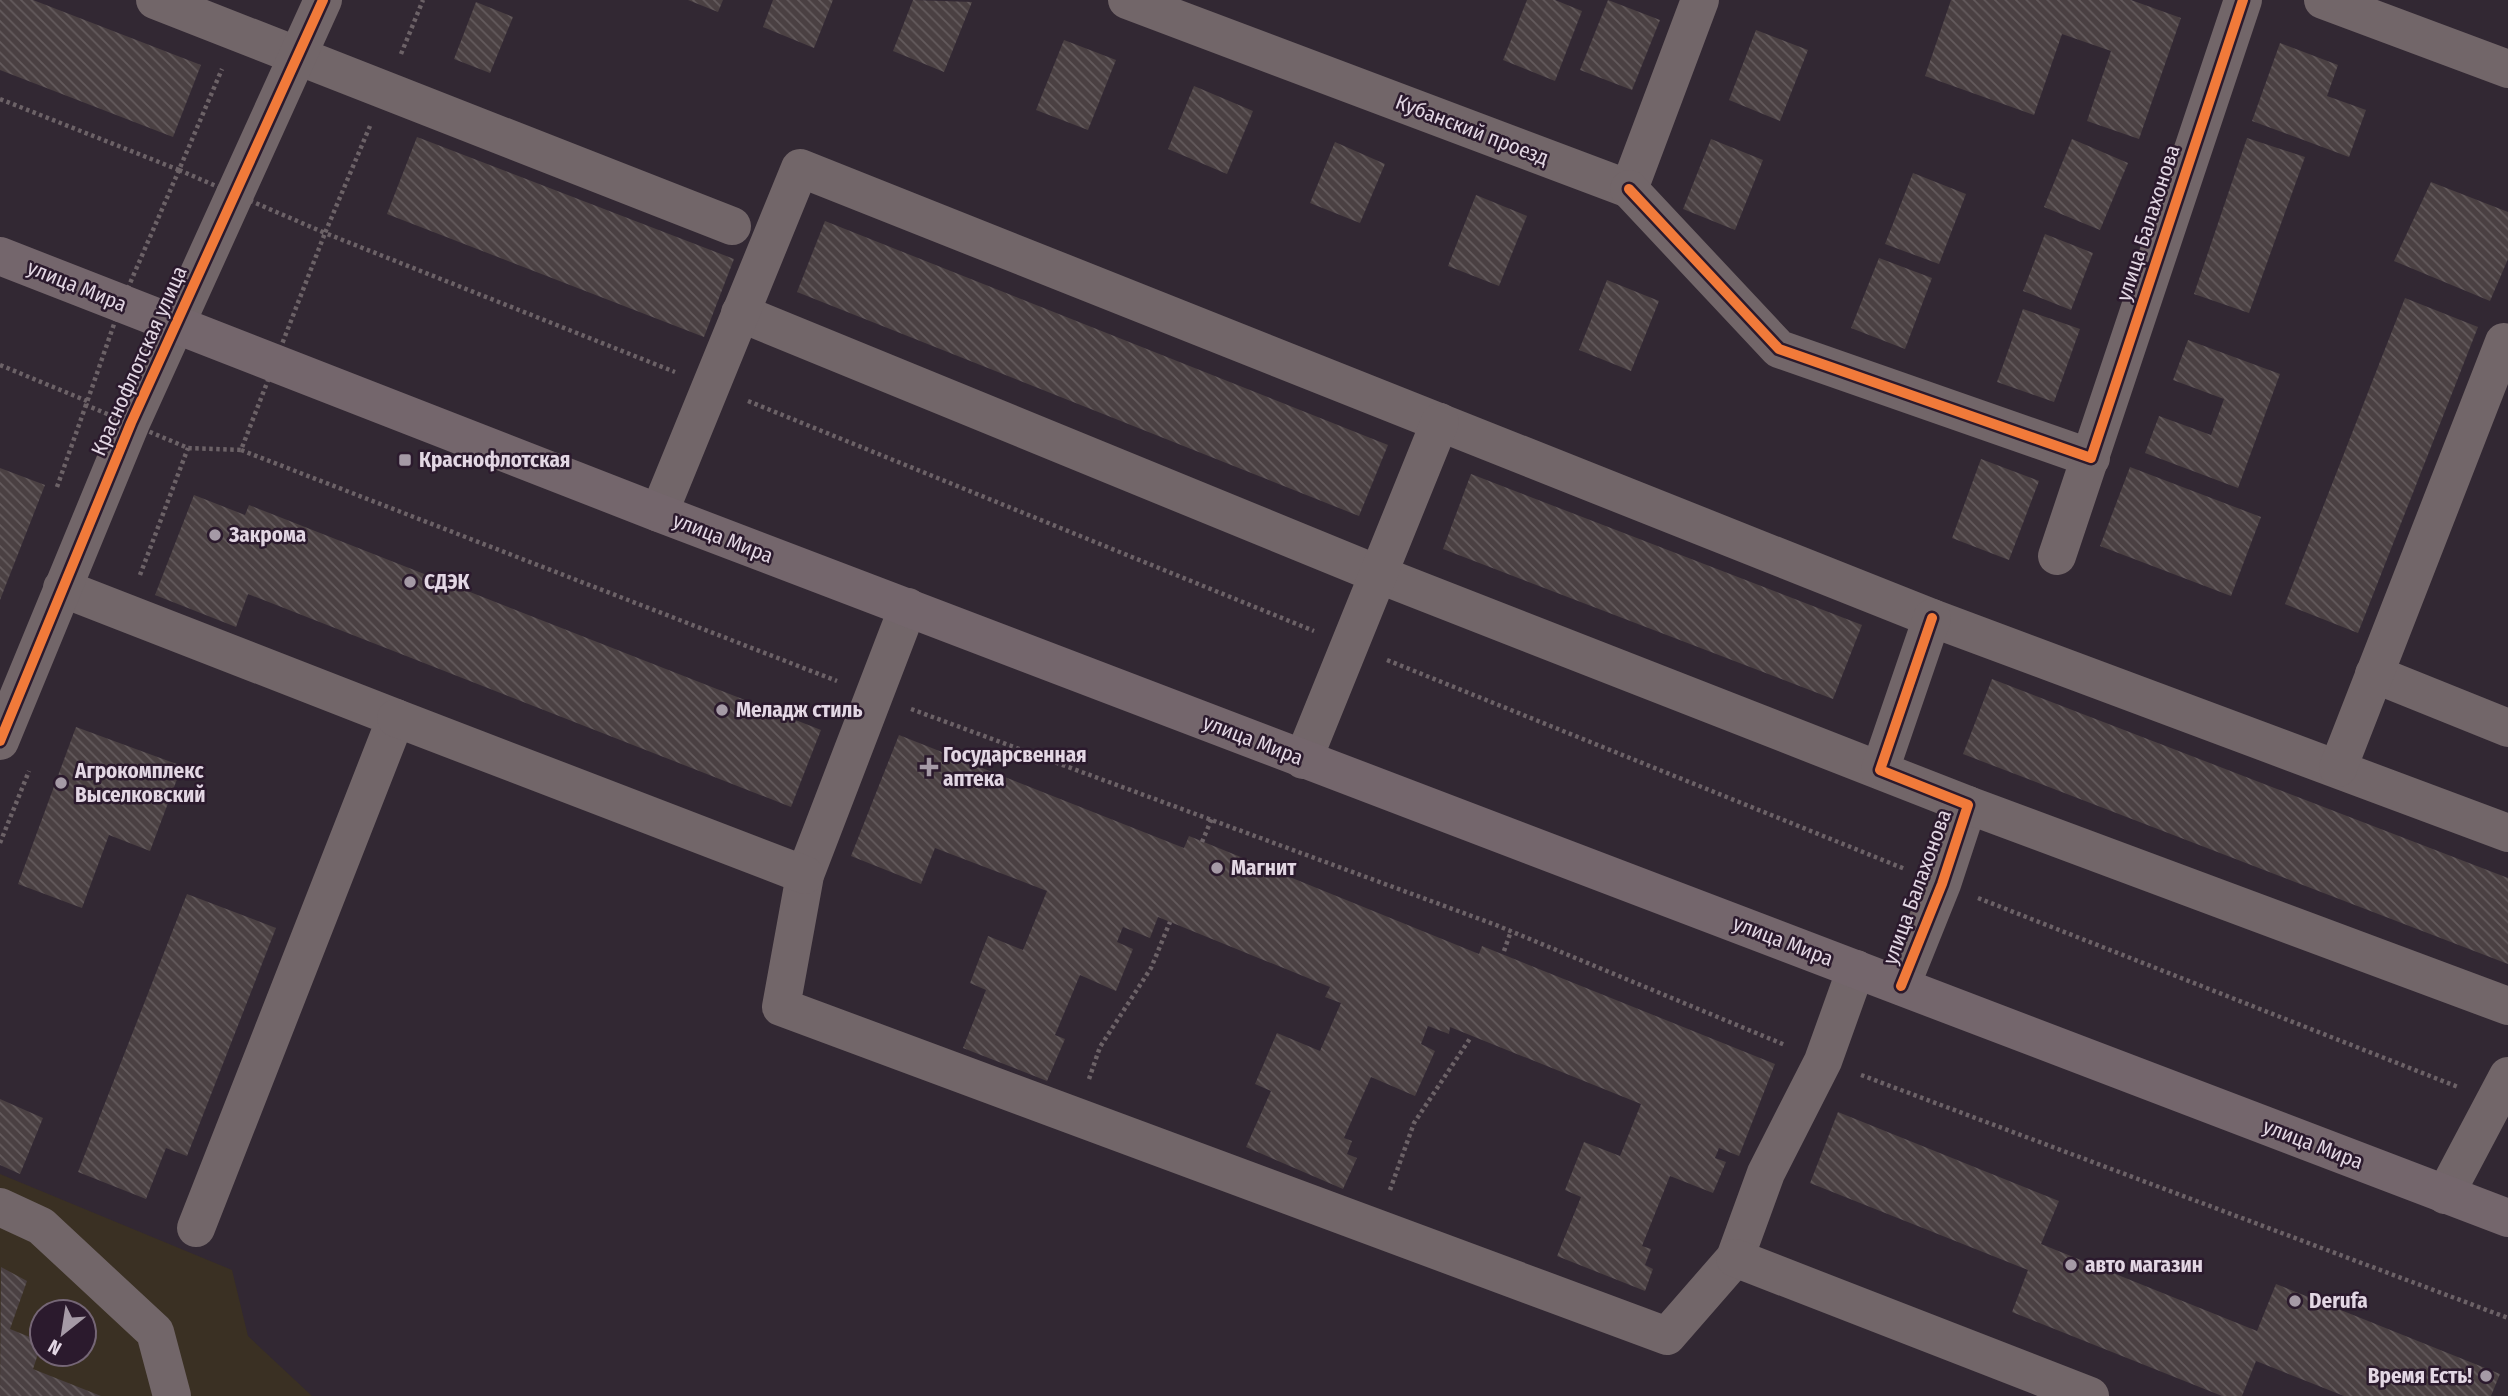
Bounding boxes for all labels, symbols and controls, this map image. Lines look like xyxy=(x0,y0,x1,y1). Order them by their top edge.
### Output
street label: Кубанский проезд xyxy=(1392,89,1552,171)
street label: улица Балахонова xyxy=(2110,142,2186,304)
street label: улица Мира xyxy=(23,254,131,318)
street label: Краснофлотская улица xyxy=(85,262,193,460)
place label: Краснофлотская xyxy=(419,447,570,473)
marker: Краснофлотская xyxy=(397,452,413,468)
street label: улица Мира xyxy=(669,507,777,569)
place label: Закрома xyxy=(228,522,306,548)
marker: Закрома xyxy=(207,527,223,543)
place label: СДЭК xyxy=(424,569,471,595)
marker: СДЭК xyxy=(402,574,418,590)
place label: Меладж стиль xyxy=(736,697,862,723)
marker: Меладж стиль xyxy=(714,702,730,718)
street label: улица Мира xyxy=(1199,709,1307,771)
place label: Государсвенная аптека xyxy=(943,742,1087,792)
place label: Агрокомплекс Выселковский xyxy=(74,758,205,808)
marker: Государсвенная аптека xyxy=(921,759,937,775)
marker: Агрокомплекс Выселковский xyxy=(53,775,69,791)
street label: улица Балахонова xyxy=(1877,806,1957,968)
place label: Магнит xyxy=(1231,855,1297,881)
marker: Магнит xyxy=(1209,860,1225,876)
street label: улица Мира xyxy=(1729,910,1837,972)
street label: улица Мира xyxy=(2259,1113,2367,1175)
place label: авто магазин xyxy=(2085,1252,2203,1278)
marker: авто магазин xyxy=(2063,1257,2079,1273)
place label: Derufa xyxy=(2309,1288,2368,1314)
marker: Derufa xyxy=(2287,1293,2303,1309)
north arrow xyxy=(28,1298,98,1368)
text: N xyxy=(44,1334,65,1360)
place label: Время Есть! xyxy=(2368,1363,2472,1389)
marker: Время Есть! xyxy=(2478,1368,2494,1384)

